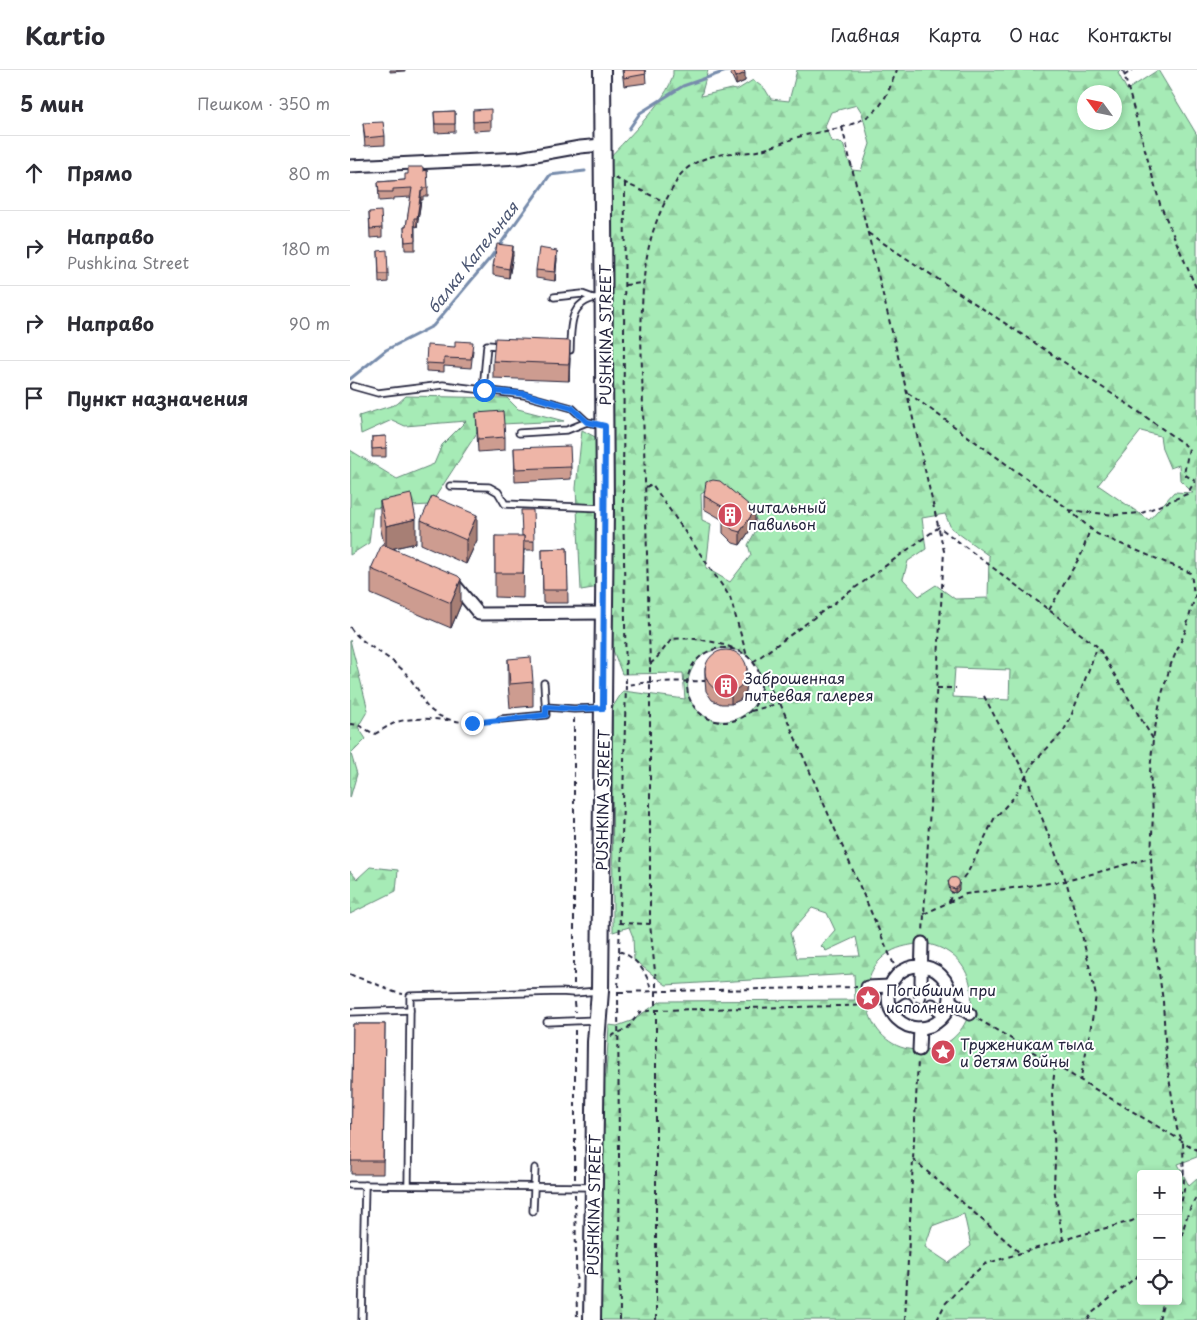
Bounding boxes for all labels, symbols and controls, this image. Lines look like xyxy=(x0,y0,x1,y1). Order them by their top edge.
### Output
text: Kartio xyxy=(25,17,105,53)
text: Главная xyxy=(831,21,900,48)
text: Карта xyxy=(928,21,981,48)
text: О нас xyxy=(1009,21,1059,48)
text: Контакты xyxy=(1087,21,1172,48)
north arrow xyxy=(1077,85,1122,130)
text: 5 мин xyxy=(20,87,84,119)
text: Пешком · 350 m xyxy=(197,91,330,115)
icon: ahead xyxy=(20,159,48,187)
text: Прямо xyxy=(67,159,132,187)
text: 80 m xyxy=(288,161,330,185)
water label: балка Капельная xyxy=(421,195,524,318)
text: Направо xyxy=(67,222,154,250)
icon: right xyxy=(20,234,48,262)
text: 180 m xyxy=(282,236,330,260)
text: Pushkina Street xyxy=(67,250,189,274)
street label: PUSHKINA STREET xyxy=(593,264,616,406)
icon: right xyxy=(20,309,48,337)
text: Направо xyxy=(67,309,154,337)
text: 90 m xyxy=(289,311,330,335)
route start xyxy=(473,379,496,402)
icon: arrive xyxy=(20,384,48,412)
text: Пункт назначения xyxy=(67,384,248,412)
place label: читальный павильон xyxy=(748,495,827,535)
building icon: читальный павильон xyxy=(717,502,743,528)
place label: Заброшенная питьевая галерея xyxy=(743,666,874,706)
building icon: Заброшенная питьевая галерея xyxy=(713,673,739,699)
route end xyxy=(461,712,484,735)
street label: PUSHKINA STREET xyxy=(589,728,615,871)
place label: Погибшим при исполнении xyxy=(886,978,996,1018)
place icon: Погибшим при исполнении xyxy=(855,985,881,1011)
place label: Труженикам тыла и детям войны xyxy=(960,1032,1094,1072)
place icon: Труженикам тыла и детям войны xyxy=(930,1039,956,1065)
street label: PUSHKINA STREET xyxy=(580,1133,606,1276)
map controls xyxy=(1137,1170,1182,1305)
button: + xyxy=(1137,1170,1182,1215)
button: − xyxy=(1137,1215,1182,1260)
button: locate xyxy=(1137,1260,1182,1305)

